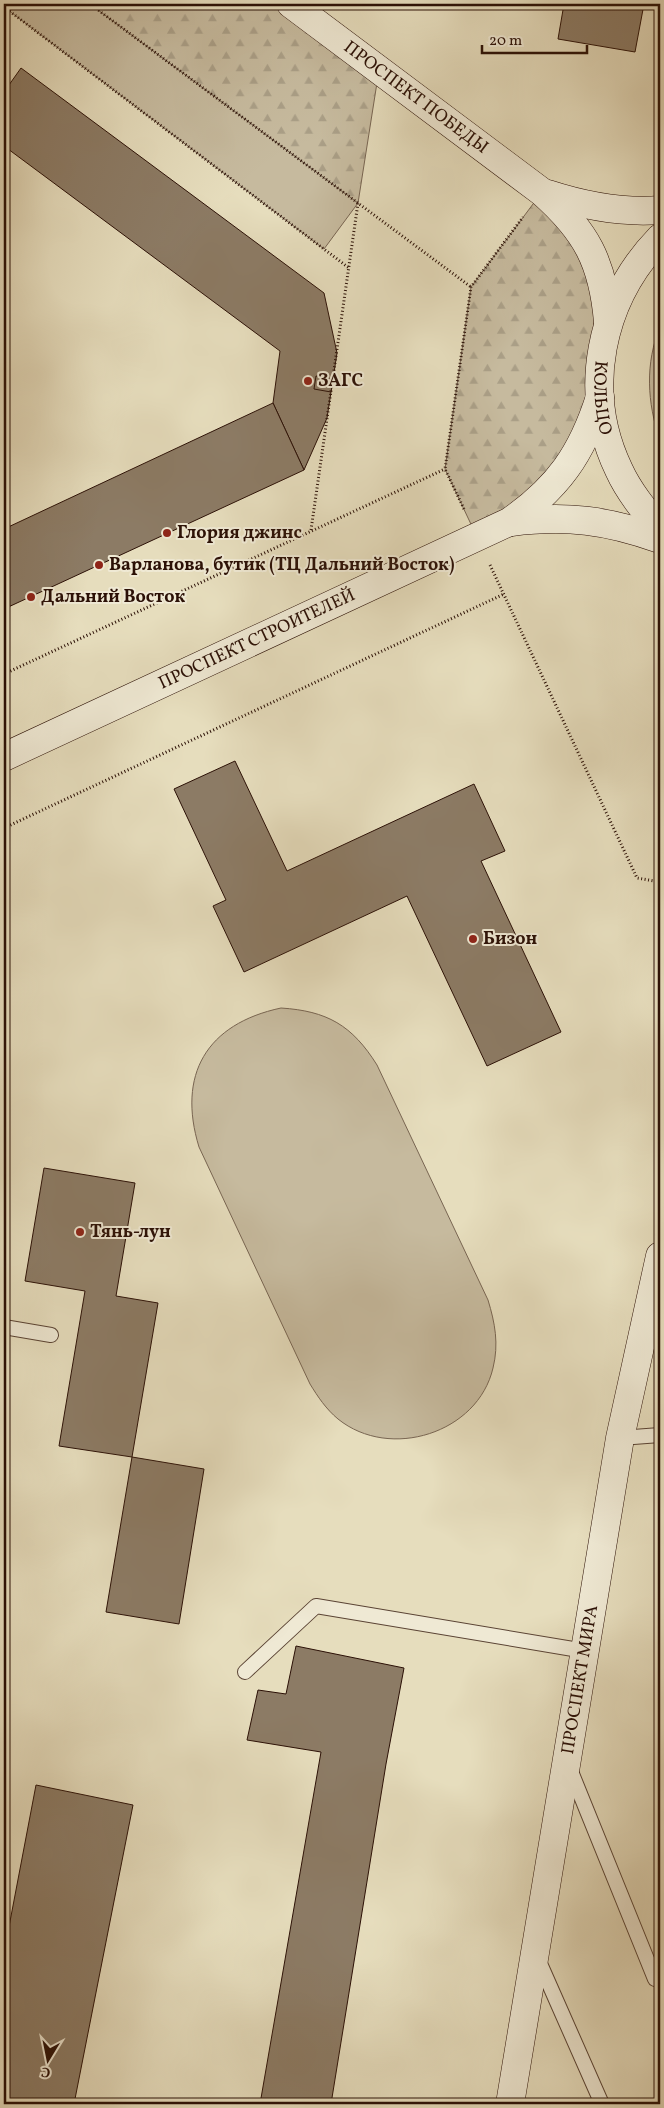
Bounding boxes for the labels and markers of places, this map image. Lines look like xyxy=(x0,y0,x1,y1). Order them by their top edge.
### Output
place label: ЗАГС xyxy=(318,369,363,394)
marker: ЗАГС xyxy=(302,375,314,387)
place label: Глория джинс xyxy=(177,521,302,546)
marker: Глория джинс xyxy=(161,527,173,539)
place label: Варланова, бутик (ТЦ Дальний Восток) xyxy=(109,553,455,578)
marker: Варланова, бутик (ТЦ Дальний Восток) xyxy=(93,559,105,571)
place label: Дальний Восток xyxy=(41,585,185,610)
marker: Дальний Восток xyxy=(25,591,37,603)
place label: Бизон xyxy=(483,927,538,952)
marker: Бизон xyxy=(467,933,479,945)
place label: Тянь-лун xyxy=(90,1220,171,1245)
marker: Тянь-лун xyxy=(74,1226,86,1238)

